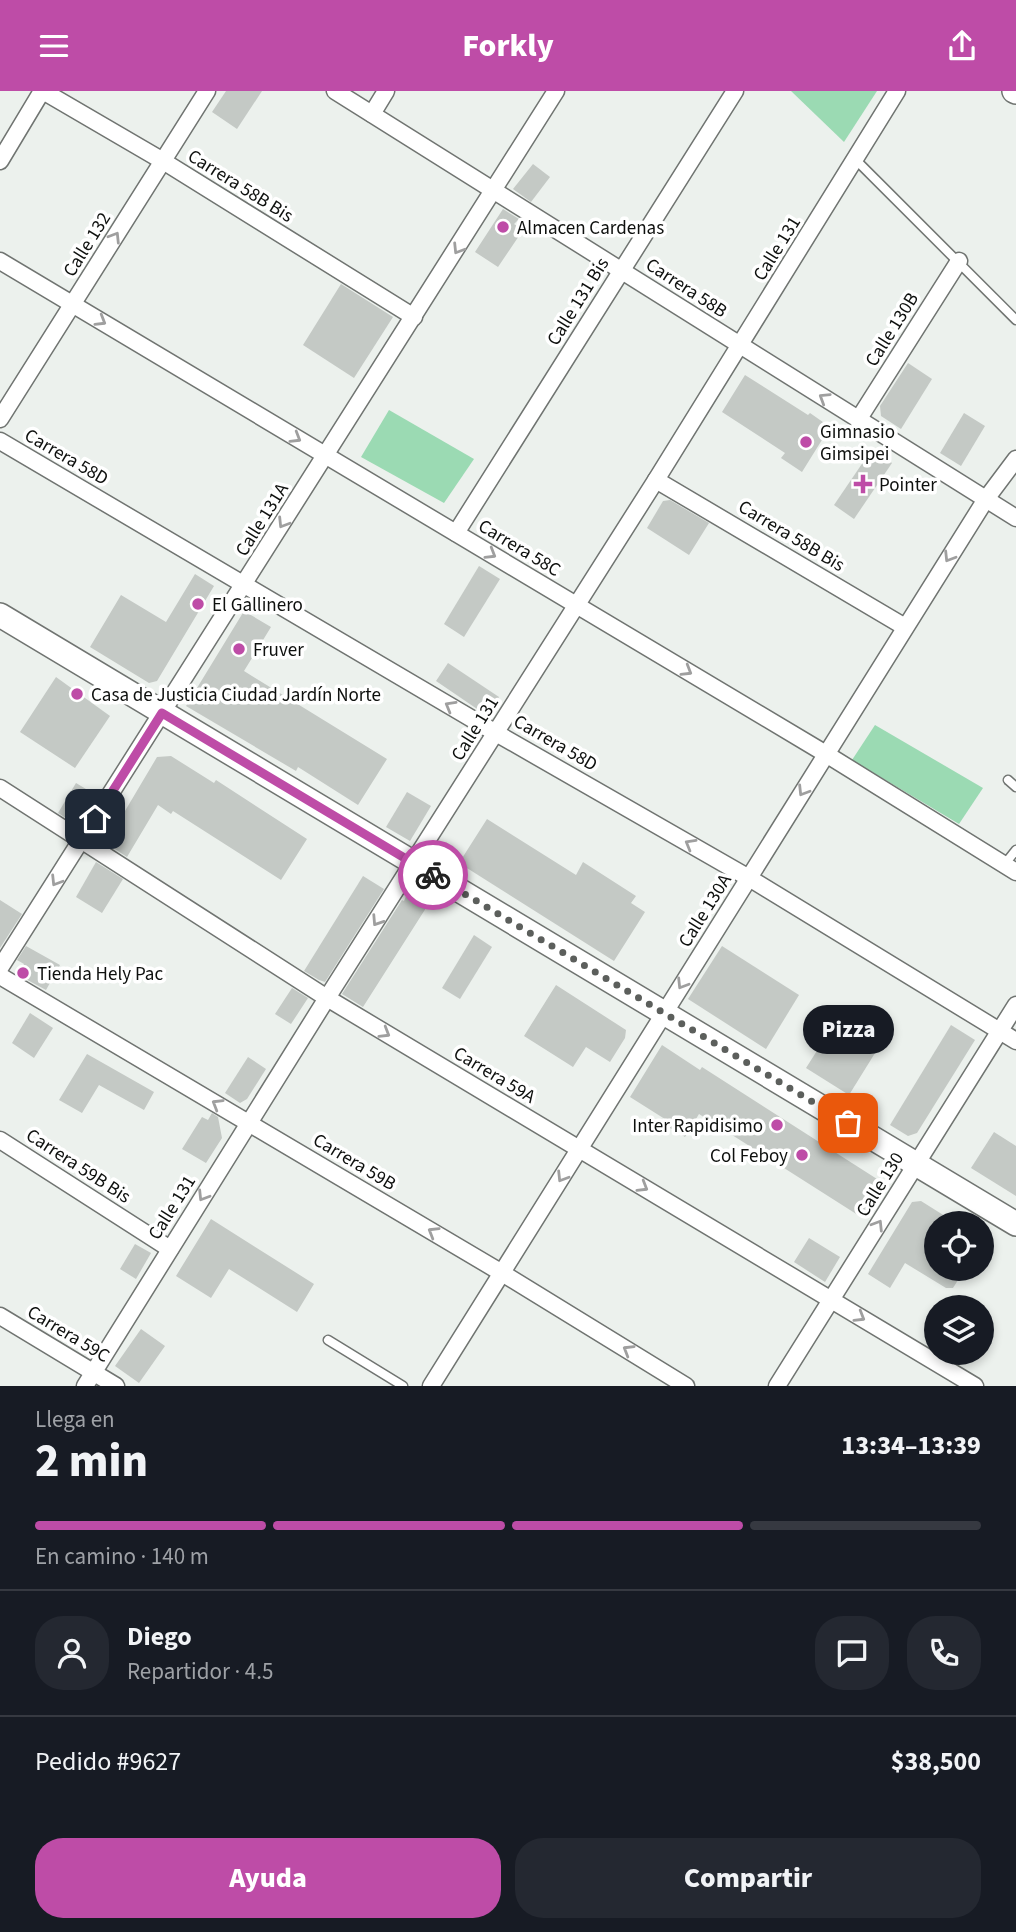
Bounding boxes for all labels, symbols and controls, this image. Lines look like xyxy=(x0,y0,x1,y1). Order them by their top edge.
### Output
text: Forkly xyxy=(462,23,554,69)
icon: menu xyxy=(35,27,73,65)
icon: share xyxy=(943,27,981,65)
street label: Carrera 58B Bis xyxy=(182,143,298,230)
street label: Calle 132 xyxy=(57,207,118,282)
street label: Calle 131 xyxy=(747,211,808,286)
place label: Almacen Cardenas xyxy=(517,215,664,242)
marker: Almacen Cardenas xyxy=(495,219,511,235)
one-way arrow xyxy=(106,231,119,244)
one-way arrow xyxy=(453,241,466,254)
street label: Carrera 58B xyxy=(640,252,732,325)
street label: Calle 131 Bis xyxy=(541,253,616,351)
street label: Calle 130B xyxy=(859,288,926,372)
one-way arrow xyxy=(93,313,106,326)
one-way arrow xyxy=(818,394,831,407)
place label: Gimnasio Gimsipei xyxy=(820,419,895,468)
street label: Carrera 58D xyxy=(19,422,113,492)
one-way arrow xyxy=(289,430,302,443)
marker: Gimnasio Gimsipei xyxy=(798,434,814,450)
place label: Pointer xyxy=(879,472,937,499)
marker: Pointer xyxy=(853,474,873,494)
street label: Calle 131A xyxy=(229,477,296,562)
street label: Carrera 58B Bis xyxy=(733,494,850,579)
street label: Carrera 58C xyxy=(473,513,566,584)
one-way arrow xyxy=(278,515,291,528)
one-way arrow xyxy=(484,546,497,559)
one-way arrow xyxy=(945,549,958,562)
place label: El Gallinero xyxy=(212,592,303,619)
marker: El Gallinero xyxy=(190,596,206,612)
place label: Fruver xyxy=(253,637,304,664)
marker: Fruver xyxy=(231,641,247,657)
one-way arrow xyxy=(679,663,692,676)
place label: Casa de Justicia Ciudad Jardín Norte xyxy=(91,682,381,709)
marker: Casa de Justicia Ciudad Jardín Norte xyxy=(69,686,85,702)
street label: Calle 131 xyxy=(445,691,506,766)
one-way arrow xyxy=(445,701,458,714)
street label: Carrera 58D xyxy=(508,708,602,778)
one-way arrow xyxy=(798,784,811,797)
pin xyxy=(65,789,125,849)
icon: home xyxy=(76,800,114,838)
one-way arrow xyxy=(684,839,697,852)
courier xyxy=(398,840,468,910)
icon: bike xyxy=(414,856,452,894)
street label: Calle 130A xyxy=(672,868,739,953)
one-way arrow xyxy=(51,873,64,886)
one-way arrow xyxy=(372,913,385,926)
place label: Tienda Hely Pac xyxy=(37,961,163,988)
marker: Tienda Hely Pac xyxy=(15,965,31,981)
one-way arrow xyxy=(678,977,691,990)
callout: Pizza xyxy=(802,1004,894,1053)
text: Pizza xyxy=(822,1013,875,1046)
one-way arrow xyxy=(378,1024,391,1037)
street label: Carrera 59A xyxy=(448,1040,541,1111)
pin xyxy=(818,1093,878,1153)
one-way arrow xyxy=(211,1099,224,1112)
icon: bag xyxy=(829,1104,867,1142)
place label: Inter Rapidisimo xyxy=(632,1113,763,1140)
marker: Inter Rapidisimo xyxy=(769,1117,785,1133)
street label: Carrera 59B Bis xyxy=(20,1122,136,1210)
street label: Carrera 59B xyxy=(308,1127,401,1198)
place label: Col Feboy xyxy=(710,1143,788,1170)
marker: Col Feboy xyxy=(794,1147,810,1163)
street label: Calle 130 xyxy=(850,1147,911,1222)
street label: Calle 131 xyxy=(142,1170,203,1245)
one-way arrow xyxy=(558,1170,571,1183)
one-way arrow xyxy=(636,1179,649,1192)
one-way arrow xyxy=(198,1188,211,1201)
map controls xyxy=(924,1211,994,1365)
button: locate xyxy=(924,1211,994,1281)
one-way arrow xyxy=(870,1219,883,1232)
one-way arrow xyxy=(428,1228,441,1241)
button: layers xyxy=(924,1295,994,1365)
street label: Carrera 59C xyxy=(22,1299,115,1370)
one-way arrow xyxy=(852,1308,865,1321)
one-way arrow xyxy=(622,1346,635,1359)
text: Llega en xyxy=(35,1403,115,1436)
text: 13:34–13:39 xyxy=(841,1427,981,1464)
text: 2 min xyxy=(35,1429,148,1494)
text: En camino · 140 m xyxy=(35,1540,209,1573)
button: person xyxy=(35,1616,109,1690)
button: chat xyxy=(815,1616,889,1690)
button: phone xyxy=(907,1616,981,1690)
text: Diego xyxy=(127,1618,192,1655)
text: Repartidor · 4.5 xyxy=(127,1655,273,1688)
text: Pedido #9627 xyxy=(35,1743,181,1780)
text: $38,500 xyxy=(891,1743,981,1780)
button: Ayuda xyxy=(35,1838,501,1918)
button: Compartir xyxy=(515,1838,981,1918)

